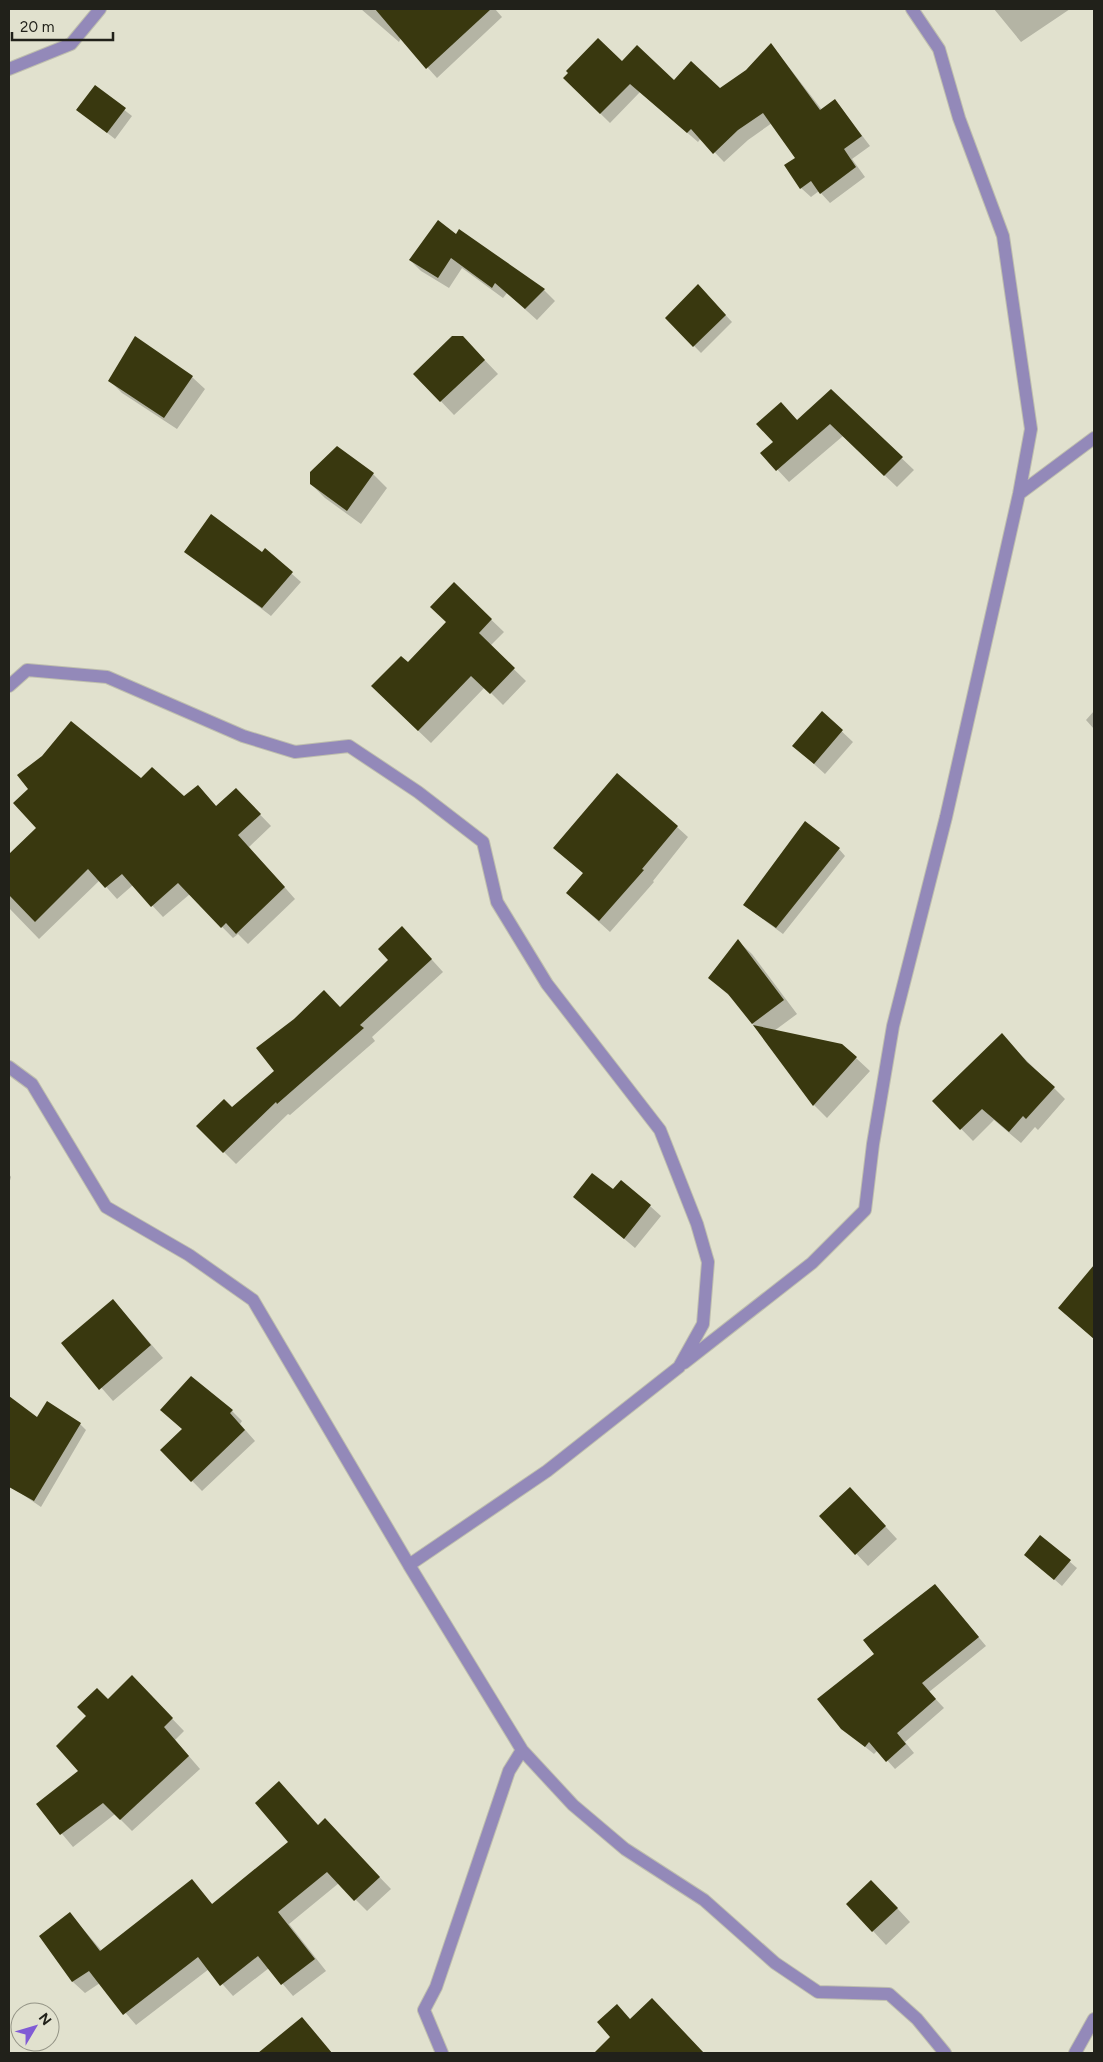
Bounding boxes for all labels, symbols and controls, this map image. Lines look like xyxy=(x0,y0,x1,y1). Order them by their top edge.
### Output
scale bar xyxy=(12,10,114,42)
text: 20 m xyxy=(20,18,54,36)
north arrow xyxy=(10,2002,60,2052)
text: N xyxy=(35,2010,55,2029)

